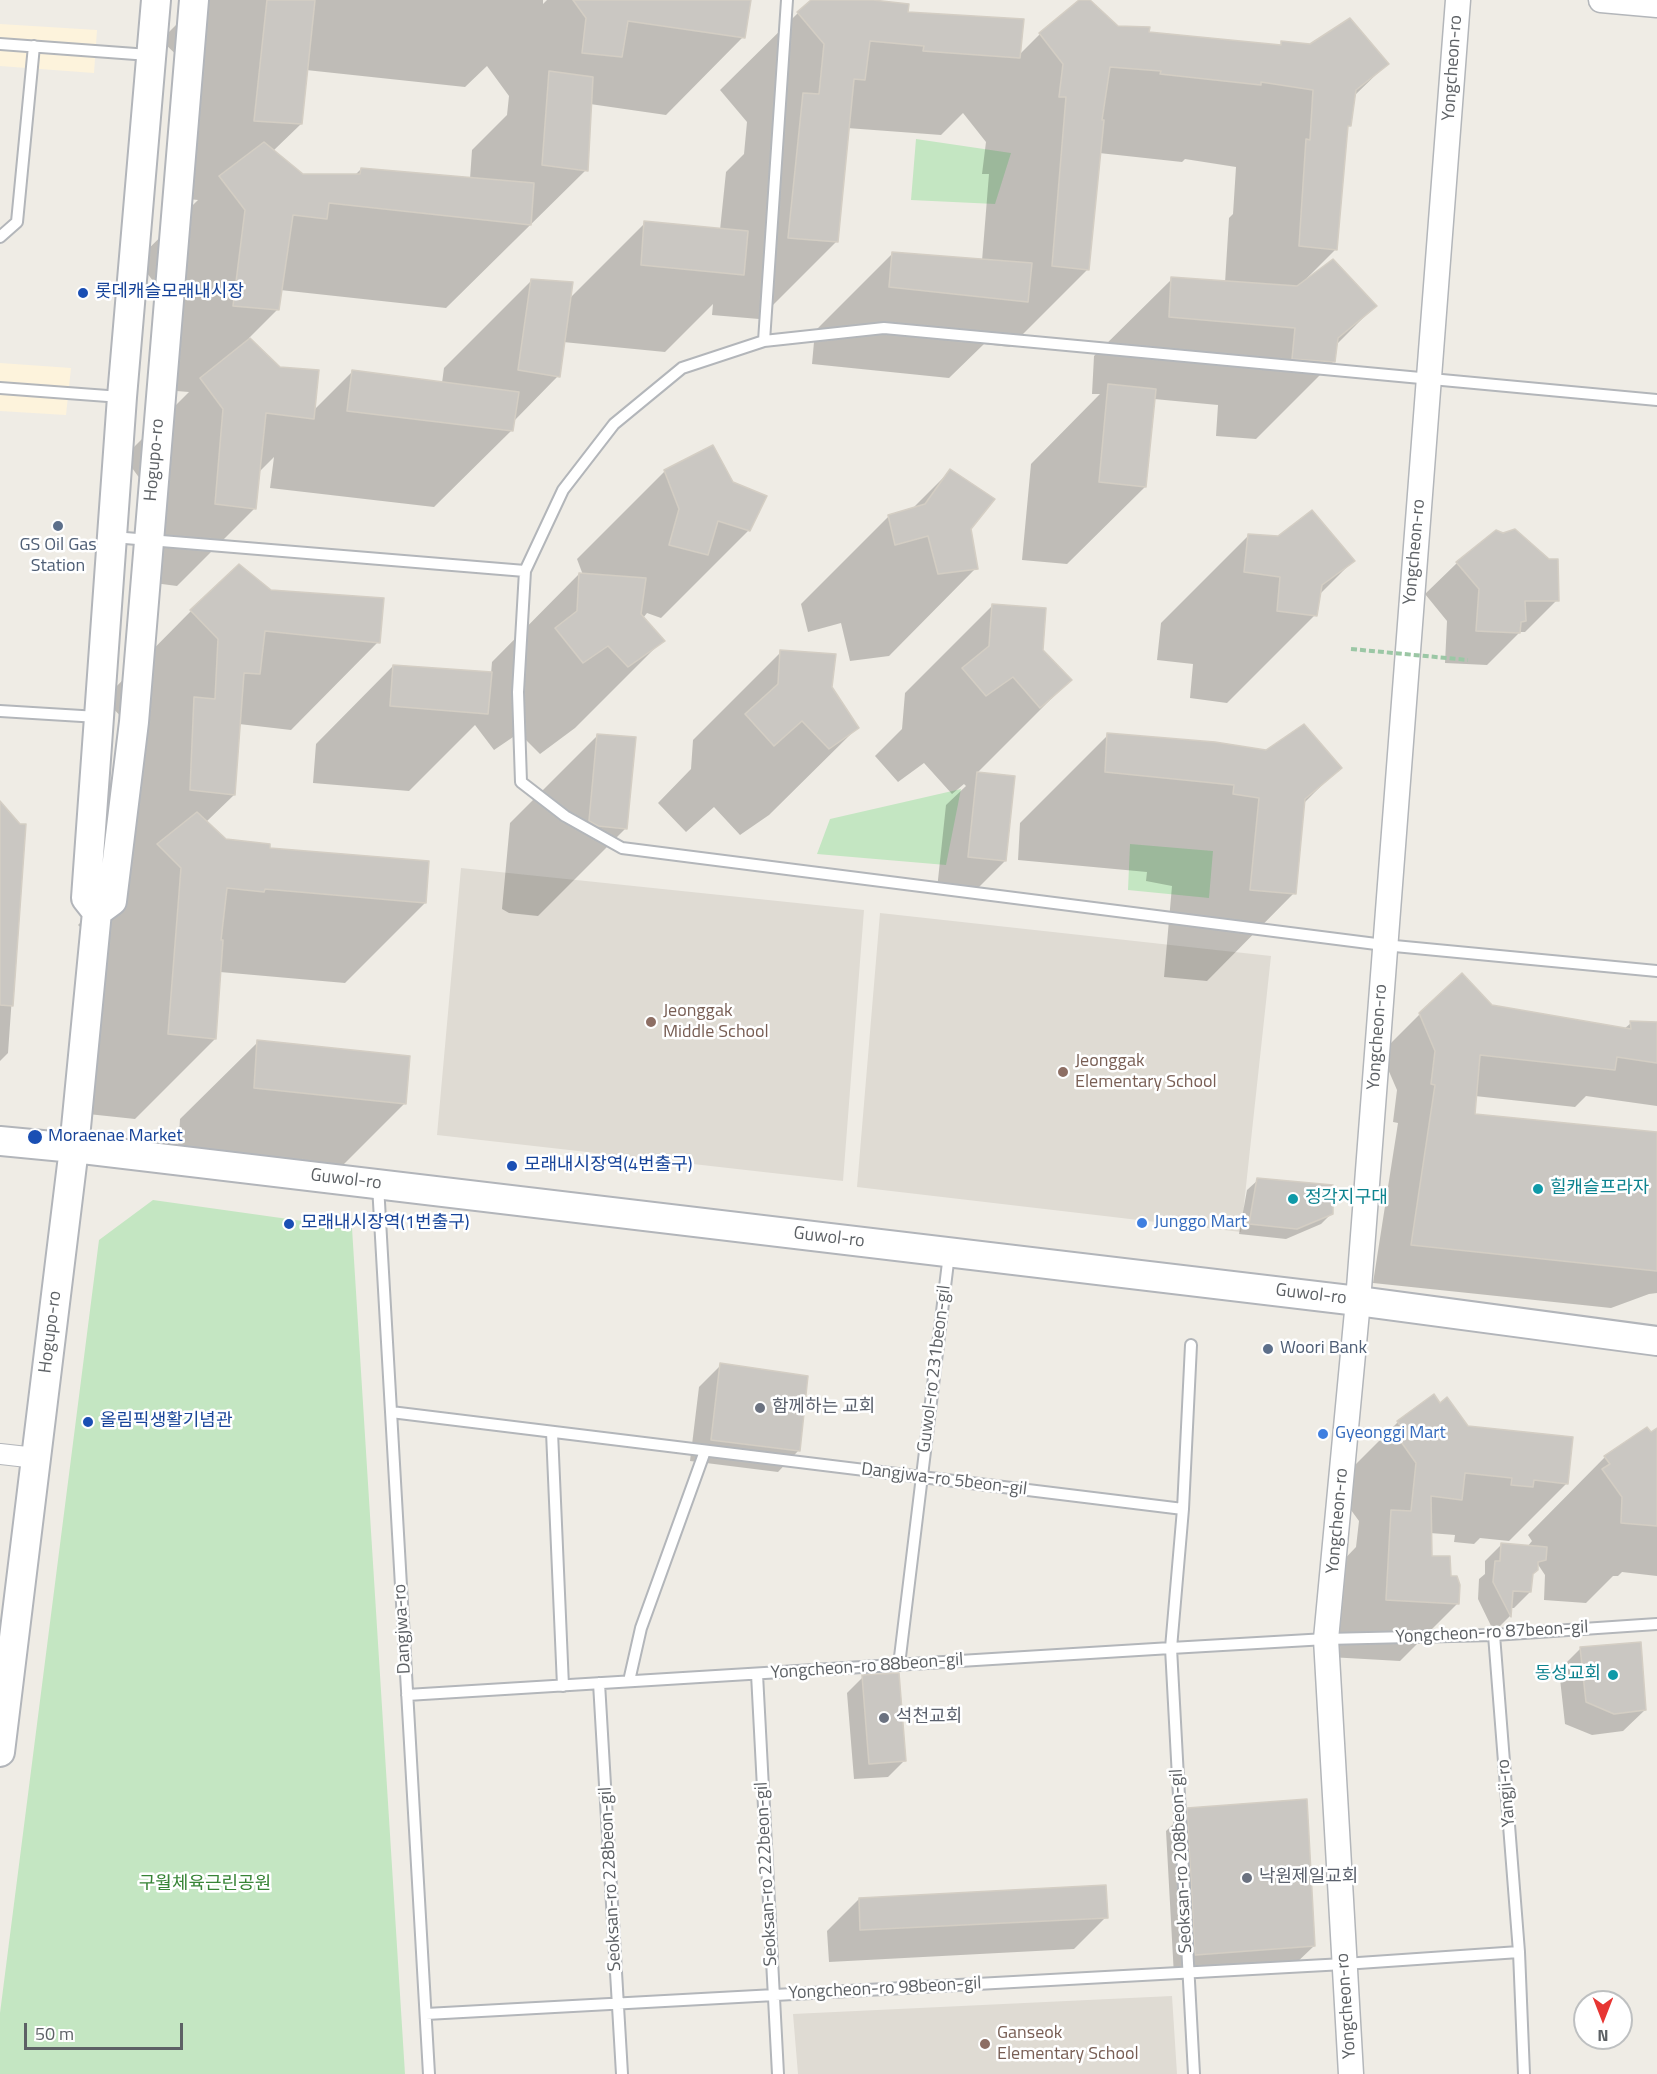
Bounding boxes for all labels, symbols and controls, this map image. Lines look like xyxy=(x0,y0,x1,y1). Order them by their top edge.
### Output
street label: Yongcheon-ro xyxy=(1439,14,1467,122)
place label: 롯데캐슬모래내시장 xyxy=(95,282,244,304)
marker: 롯데캐슬모래내시장 xyxy=(76,286,90,300)
street label: Hogupo-ro xyxy=(141,418,169,502)
street label: Yongcheon-ro xyxy=(1400,498,1430,606)
marker: GS Oil Gas Station xyxy=(51,519,65,533)
place label: GS Oil Gas Station xyxy=(19,535,97,578)
street label: Yongcheon-ro xyxy=(1364,983,1392,1091)
place label: Jeonggak Middle School xyxy=(663,1001,769,1044)
marker: Jeonggak Middle School xyxy=(644,1015,658,1029)
place label: Jeonggak Elementary School xyxy=(1075,1051,1217,1094)
marker: Jeonggak Elementary School xyxy=(1056,1065,1070,1079)
place label: Moraenae Market xyxy=(48,1126,183,1148)
marker: Moraenae Market xyxy=(26,1128,44,1146)
place label: 모래내시장역(4번출구) xyxy=(524,1155,693,1177)
marker: 모래내시장역(4번출구) xyxy=(505,1159,519,1173)
street label: Guwol-ro xyxy=(309,1165,383,1195)
place label: 힐캐슬프라자 xyxy=(1550,1178,1649,1200)
marker: 힐캐슬프라자 xyxy=(1531,1182,1545,1196)
place label: 정각지구대 xyxy=(1305,1188,1388,1210)
marker: 정각지구대 xyxy=(1286,1192,1300,1206)
place label: Junggo Mart xyxy=(1154,1212,1247,1234)
place label: 모래내시장역(1번출구) xyxy=(301,1213,470,1235)
marker: Junggo Mart xyxy=(1135,1216,1149,1230)
marker: 모래내시장역(1번출구) xyxy=(282,1217,296,1231)
street label: Guwol-ro xyxy=(792,1223,866,1253)
street label: Guwol-ro xyxy=(1274,1280,1348,1310)
street label: Guwol-ro 231beon-gil xyxy=(914,1284,956,1454)
street label: Hogupo-ro xyxy=(35,1290,67,1374)
place label: Woori Bank xyxy=(1280,1338,1367,1360)
marker: Woori Bank xyxy=(1261,1342,1275,1356)
place label: 함께하는 교회 xyxy=(772,1397,875,1419)
marker: 함께하는 교회 xyxy=(753,1401,767,1415)
place label: 올림픽생활기념관 xyxy=(100,1411,232,1433)
marker: 올림픽생활기념관 xyxy=(81,1415,95,1429)
place label: Gyeonggi Mart xyxy=(1335,1423,1446,1445)
marker: Gyeonggi Mart xyxy=(1316,1427,1330,1441)
street label: Dangjwa-ro 5beon-gil xyxy=(860,1459,1028,1501)
street label: Yongcheon-ro xyxy=(1323,1467,1353,1575)
street label: Dangjwa-ro xyxy=(390,1584,416,1674)
street label: Yongcheon-ro 87beon-gil xyxy=(1395,1617,1589,1649)
street label: Yongcheon-ro 88beon-gil xyxy=(770,1649,964,1685)
place label: 동성교회 xyxy=(1535,1664,1601,1686)
marker: 동성교회 xyxy=(1606,1668,1620,1682)
place label: 석천교회 xyxy=(896,1707,962,1729)
marker: 석천교회 xyxy=(877,1711,891,1725)
street label: Yangji-ro xyxy=(1493,1758,1521,1828)
street label: Seoksan-ro 208beon-gil xyxy=(1166,1768,1198,1954)
street label: Seoksan-ro 222beon-gil xyxy=(751,1781,783,1967)
street label: Seoksan-ro 228beon-gil xyxy=(595,1786,627,1972)
place label: 낙원제일교회 xyxy=(1259,1867,1358,1889)
marker: 낙원제일교회 xyxy=(1240,1871,1254,1885)
park label: 구월체육근린공원 xyxy=(139,1874,271,1896)
street label: Yongcheon-ro xyxy=(1333,1952,1361,2060)
street label: Yongcheon-ro 98beon-gil xyxy=(788,1973,982,2005)
north arrow xyxy=(1573,1990,1633,2050)
scale bar xyxy=(27,2011,186,2049)
text: 50 m xyxy=(35,2020,74,2047)
place label: Ganseok Elementary School xyxy=(997,2023,1139,2066)
text: N xyxy=(1597,2024,1609,2048)
marker: Ganseok Elementary School xyxy=(978,2037,992,2051)

